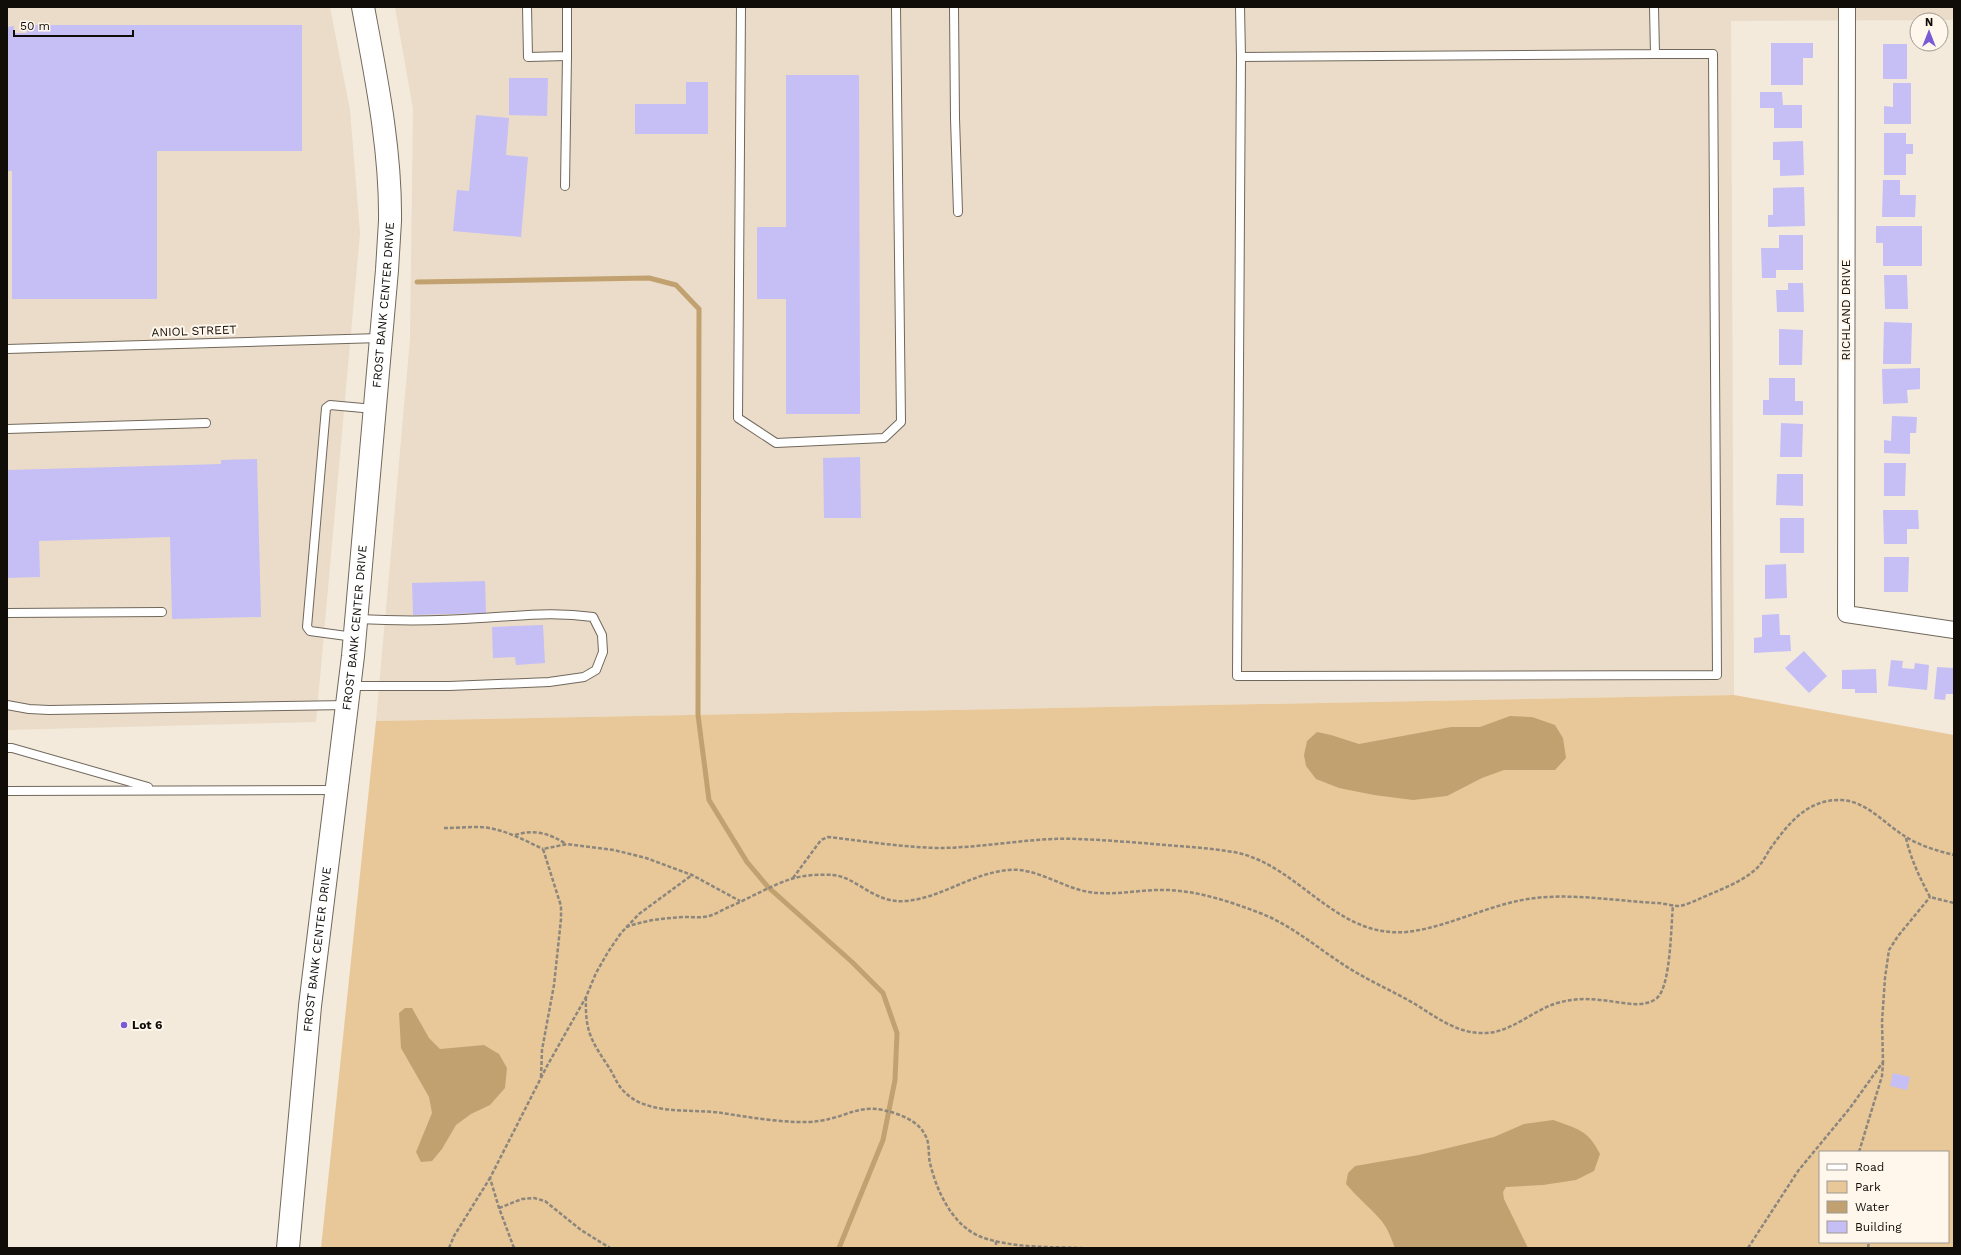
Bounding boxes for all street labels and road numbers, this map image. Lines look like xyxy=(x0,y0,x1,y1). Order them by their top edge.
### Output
street label: FROST BANK CENTER DRIVE xyxy=(370,221,397,388)
street label: RICHLAND DRIVE xyxy=(1839,259,1853,360)
street label: ANIOL STREET xyxy=(151,323,237,339)
street label: FROST BANK CENTER DRIVE xyxy=(339,544,370,711)
street label: FROST BANK CENTER DRIVE xyxy=(301,866,334,1033)

